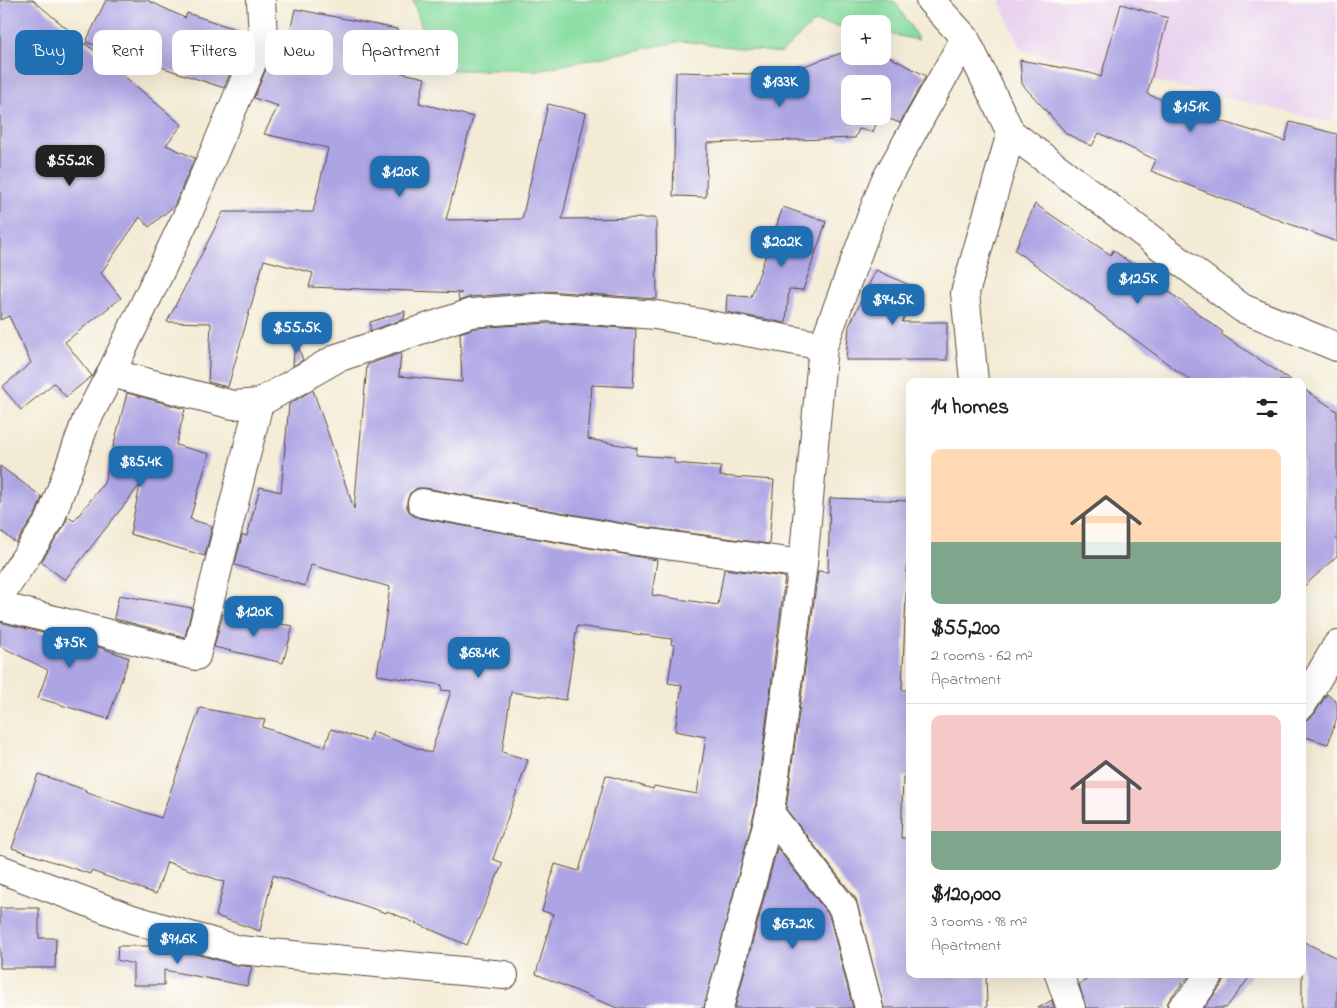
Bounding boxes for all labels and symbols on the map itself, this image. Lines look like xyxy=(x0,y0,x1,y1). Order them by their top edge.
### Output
pin: $133K xyxy=(745,66,815,108)
pin: $151K xyxy=(1156,90,1226,133)
pin: $55.2K xyxy=(29,144,111,187)
pin: $120K xyxy=(365,156,435,198)
pin: $202K xyxy=(747,226,817,268)
pin: $125K xyxy=(1103,262,1173,305)
pin: $94.5K xyxy=(852,284,934,326)
pin: $55.5K xyxy=(256,312,338,354)
pin: $85.4K xyxy=(100,446,182,488)
pin: $120K xyxy=(219,596,289,638)
pin: $75K xyxy=(40,626,100,669)
pin: $68.4K xyxy=(438,636,520,679)
pin: $67.2K xyxy=(752,908,834,950)
pin: $91.6K xyxy=(137,922,219,965)

